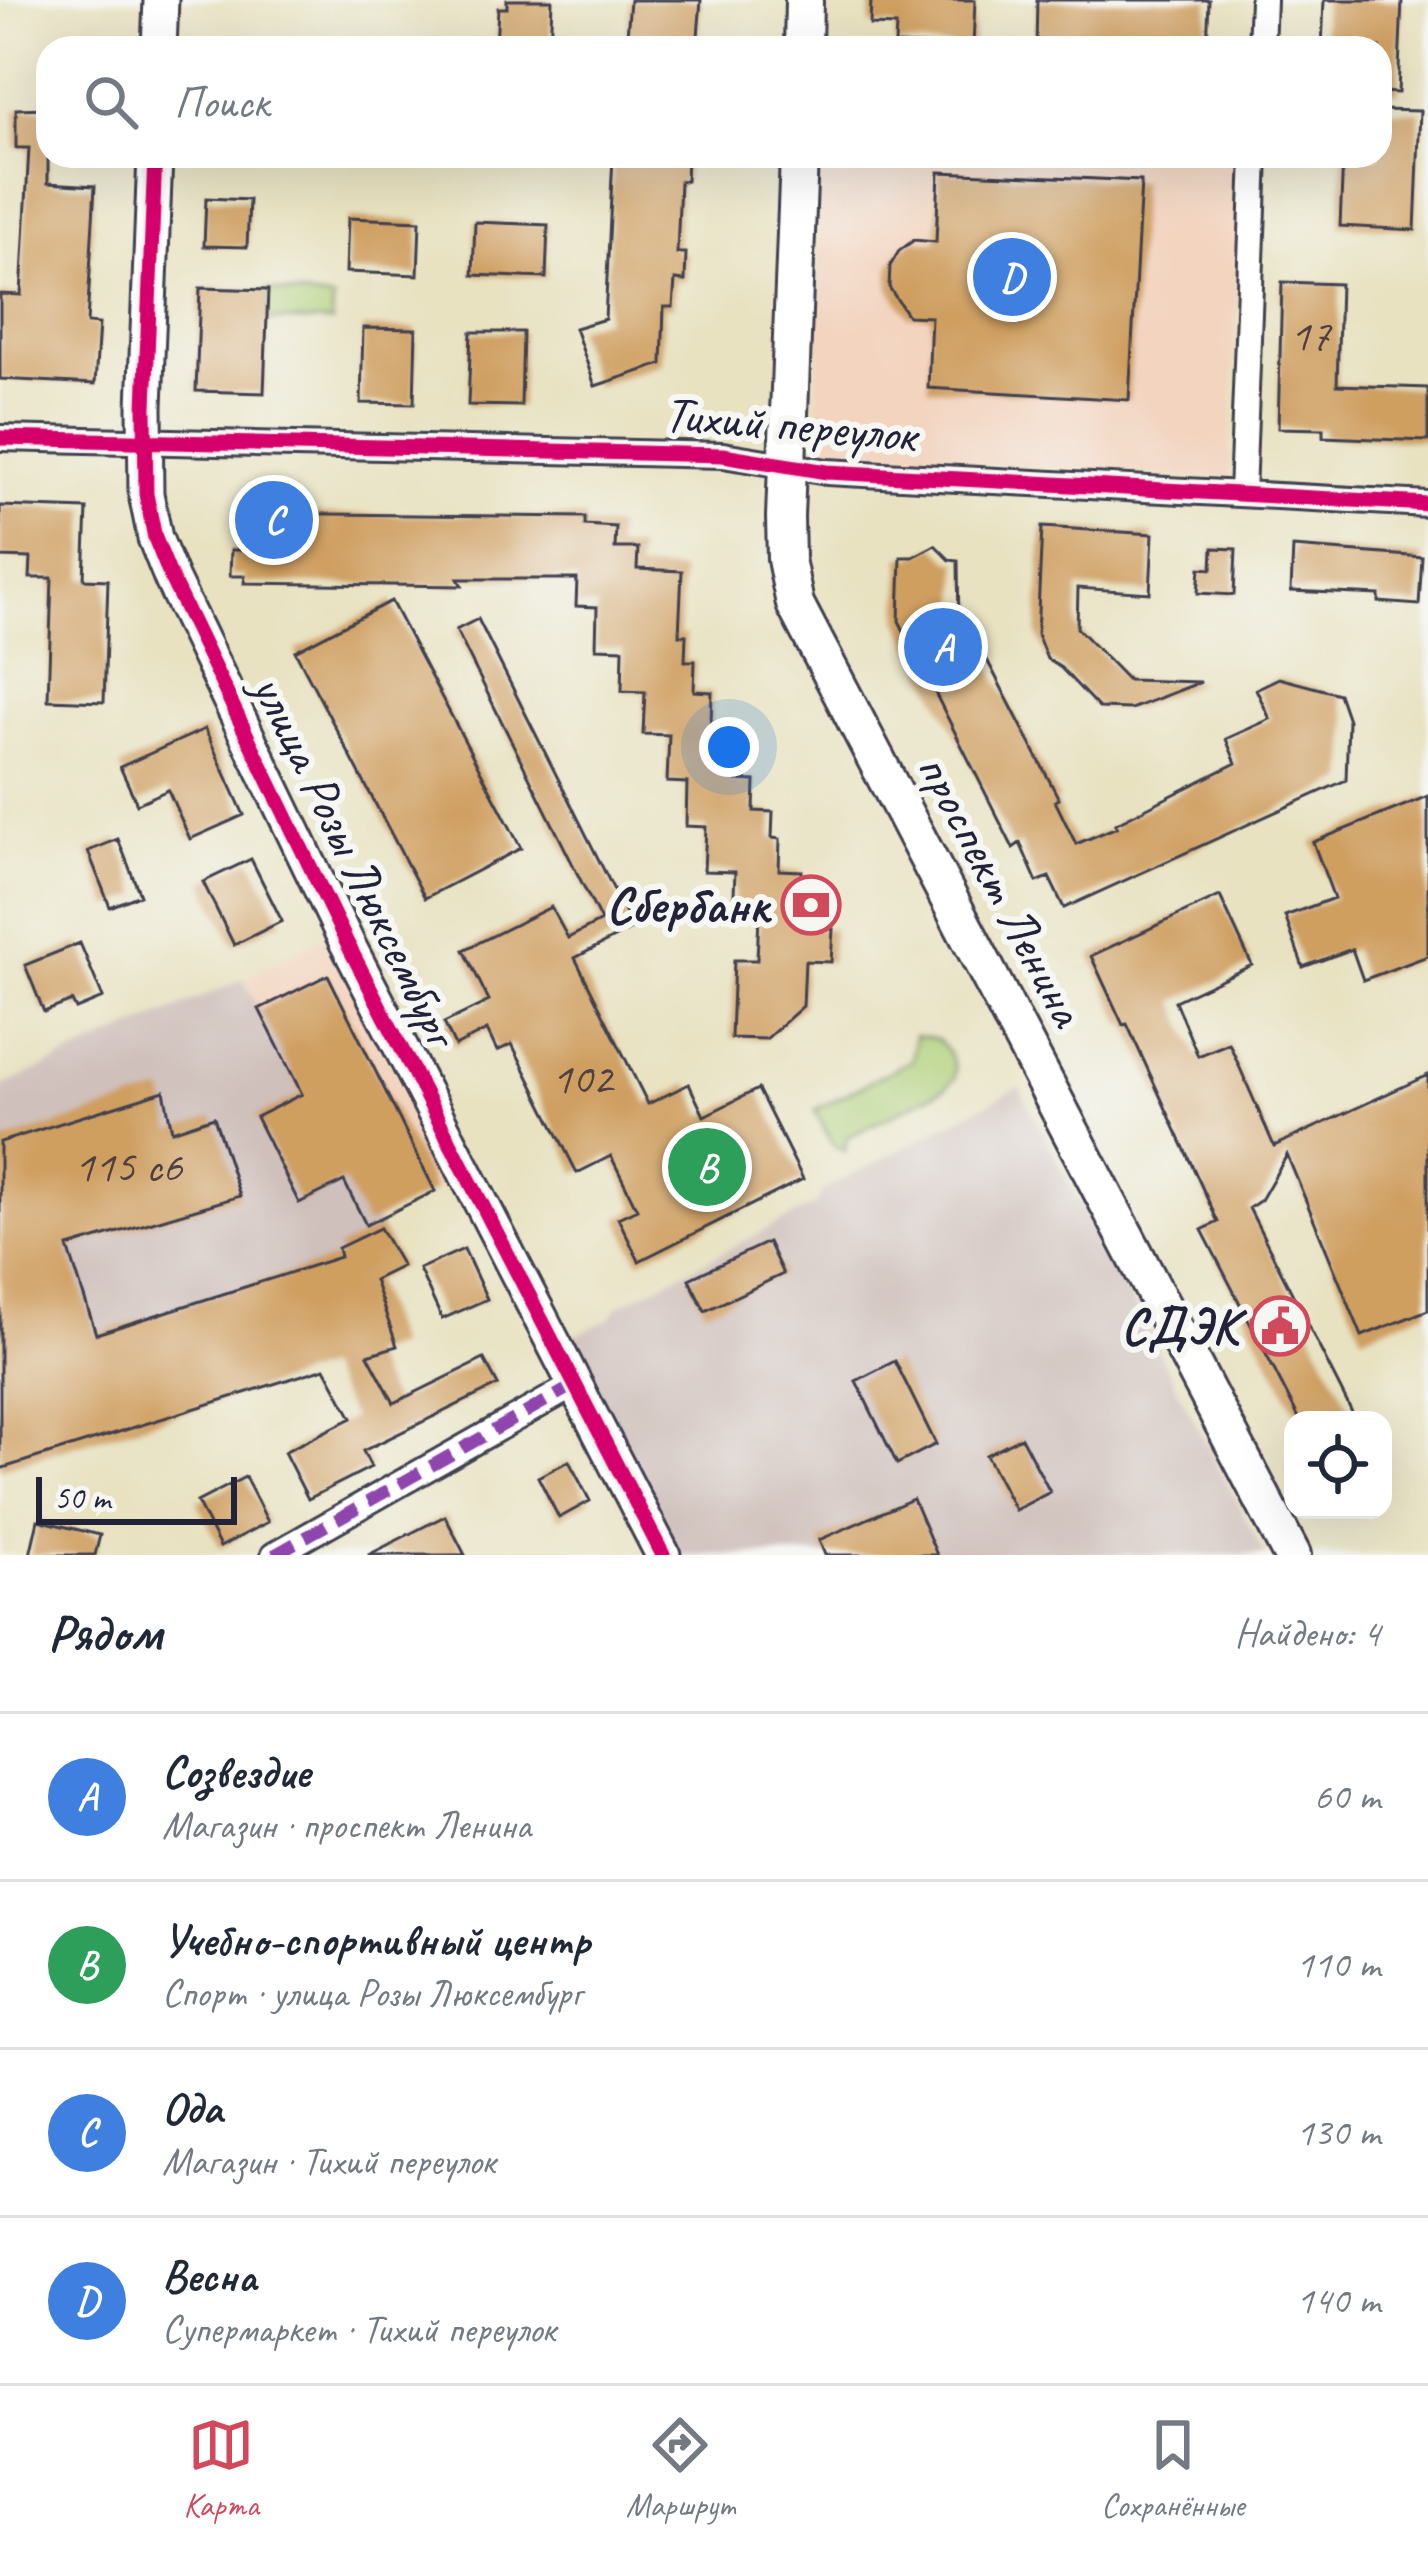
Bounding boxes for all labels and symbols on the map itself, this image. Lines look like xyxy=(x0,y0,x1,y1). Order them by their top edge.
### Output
pin: D xyxy=(973,232,1051,322)
house number: 17 xyxy=(1290,307,1333,364)
street label: Тихий переулок xyxy=(661,381,923,467)
pin: C xyxy=(235,475,313,565)
pin: A xyxy=(904,602,982,692)
street label: улица Розы Люксембург xyxy=(236,661,475,1060)
your location xyxy=(699,717,759,777)
street label: проспект Ленина xyxy=(902,742,1101,1039)
place label: Сбербанк xyxy=(606,873,773,937)
bank icon: Сбербанк xyxy=(780,874,842,936)
house number: 102 xyxy=(552,1050,616,1107)
pin: B xyxy=(668,1122,746,1212)
house number: 115 с6 xyxy=(74,1138,184,1195)
place label: СДЭК xyxy=(1121,1294,1248,1358)
public building icon: СДЭК xyxy=(1249,1295,1311,1357)
scale bar xyxy=(36,1471,237,1524)

